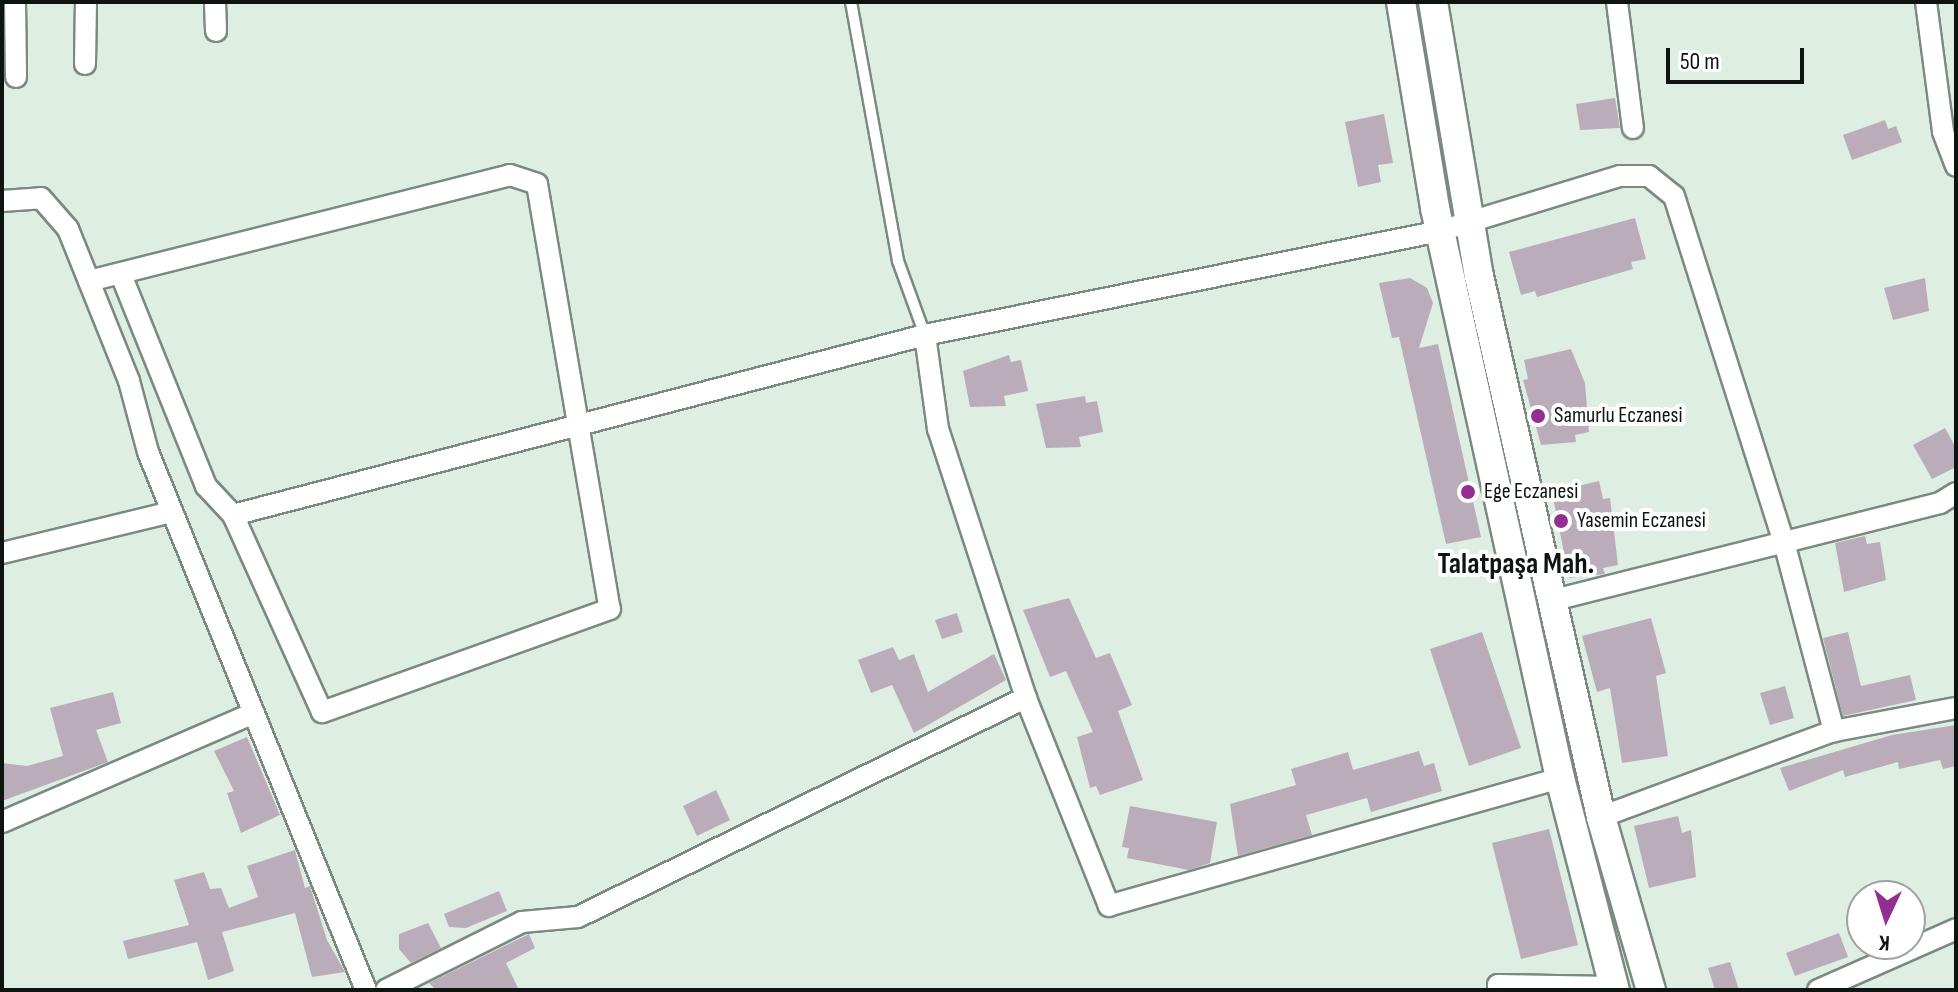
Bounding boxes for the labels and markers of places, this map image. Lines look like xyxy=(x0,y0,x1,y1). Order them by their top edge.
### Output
place label: Samurlu Eczanesi xyxy=(1554,403,1683,429)
marker: Samurlu Eczanesi xyxy=(1529,407,1547,425)
place label: Ege Eczanesi xyxy=(1484,479,1578,505)
marker: Ege Eczanesi xyxy=(1459,483,1477,501)
place label: Yasemin Eczanesi xyxy=(1577,508,1706,534)
marker: Yasemin Eczanesi xyxy=(1552,512,1570,530)

